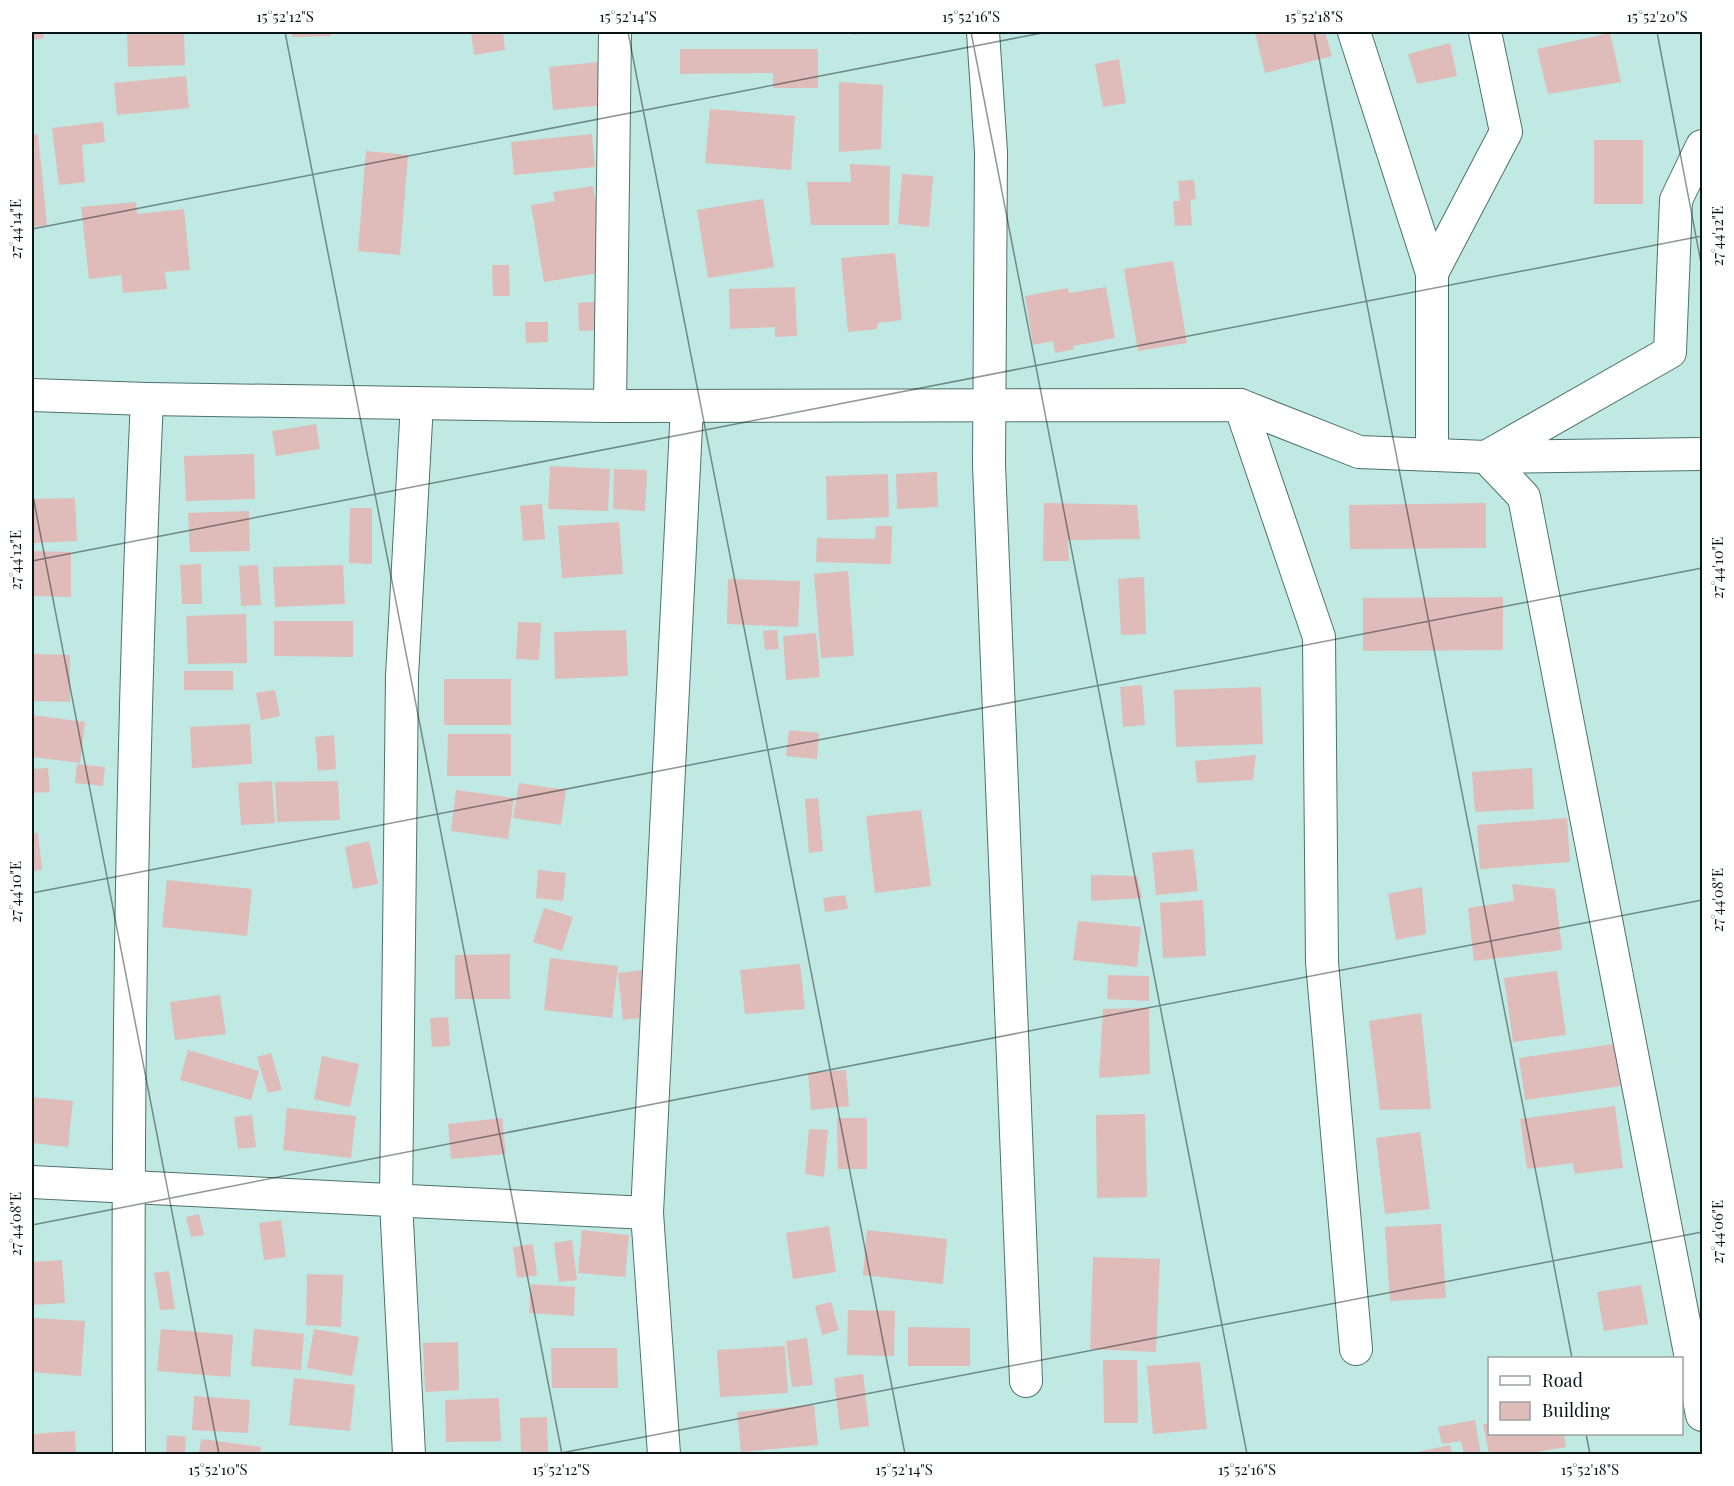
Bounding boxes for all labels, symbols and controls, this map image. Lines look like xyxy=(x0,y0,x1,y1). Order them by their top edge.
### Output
text: 15°52'12"S xyxy=(256,6,314,26)
text: 15°52'14"S xyxy=(599,6,657,26)
text: 15°52'16"S xyxy=(942,6,1000,26)
text: 15°52'18"S xyxy=(1285,6,1343,26)
text: 15°52'20"S xyxy=(1626,6,1688,26)
text: 27°44'14"E xyxy=(5,199,25,259)
text: 27°44'12"E xyxy=(1707,206,1727,266)
text: 27°44'12"E xyxy=(5,530,25,590)
text: 27°44'10"E xyxy=(1707,537,1727,599)
text: 27°44'10"E xyxy=(5,861,25,923)
text: 27°44'08"E xyxy=(1707,868,1727,932)
text: 27°44'08"E xyxy=(5,1192,25,1256)
text: 27°44'06"E xyxy=(1707,1200,1727,1264)
legend xyxy=(1488,1357,1683,1435)
text: Road xyxy=(1542,1368,1583,1392)
text: Building xyxy=(1542,1398,1610,1422)
text: 15°52'10"S xyxy=(188,1459,248,1479)
text: 15°52'12"S xyxy=(532,1459,590,1479)
text: 15°52'14"S xyxy=(875,1459,933,1479)
text: 15°52'16"S xyxy=(1218,1459,1276,1479)
text: 15°52'18"S xyxy=(1561,1459,1619,1479)

